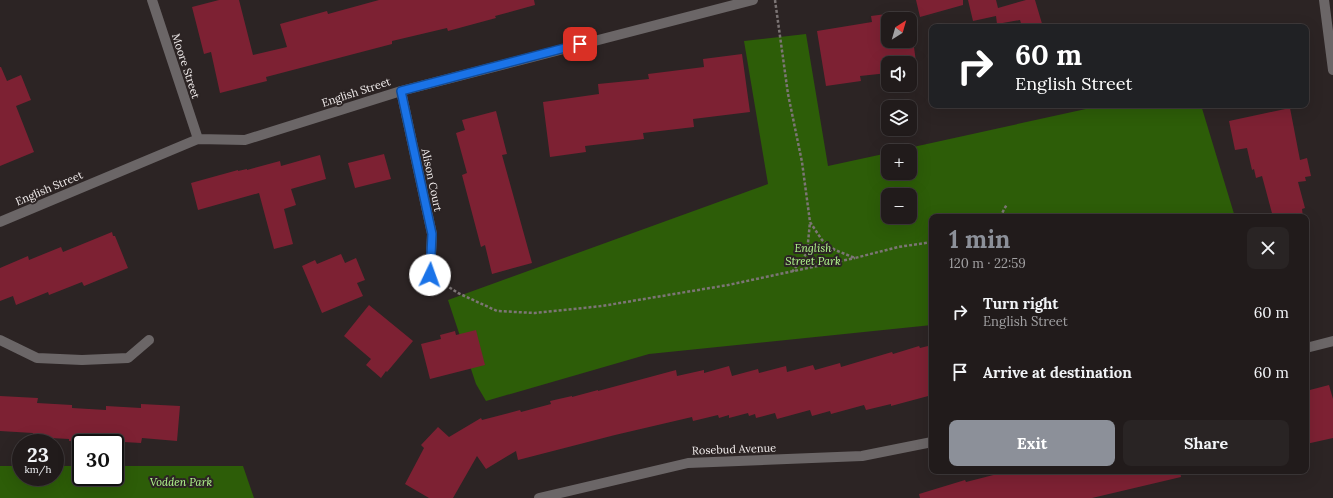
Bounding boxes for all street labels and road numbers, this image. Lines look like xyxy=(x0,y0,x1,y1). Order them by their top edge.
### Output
street label: Moore Street xyxy=(169,32,203,101)
street label: English Street xyxy=(320,74,393,110)
street label: Alison Court xyxy=(418,146,446,213)
street label: English Street xyxy=(13,167,85,208)
street label: Rosebud Avenue xyxy=(692,441,776,457)

